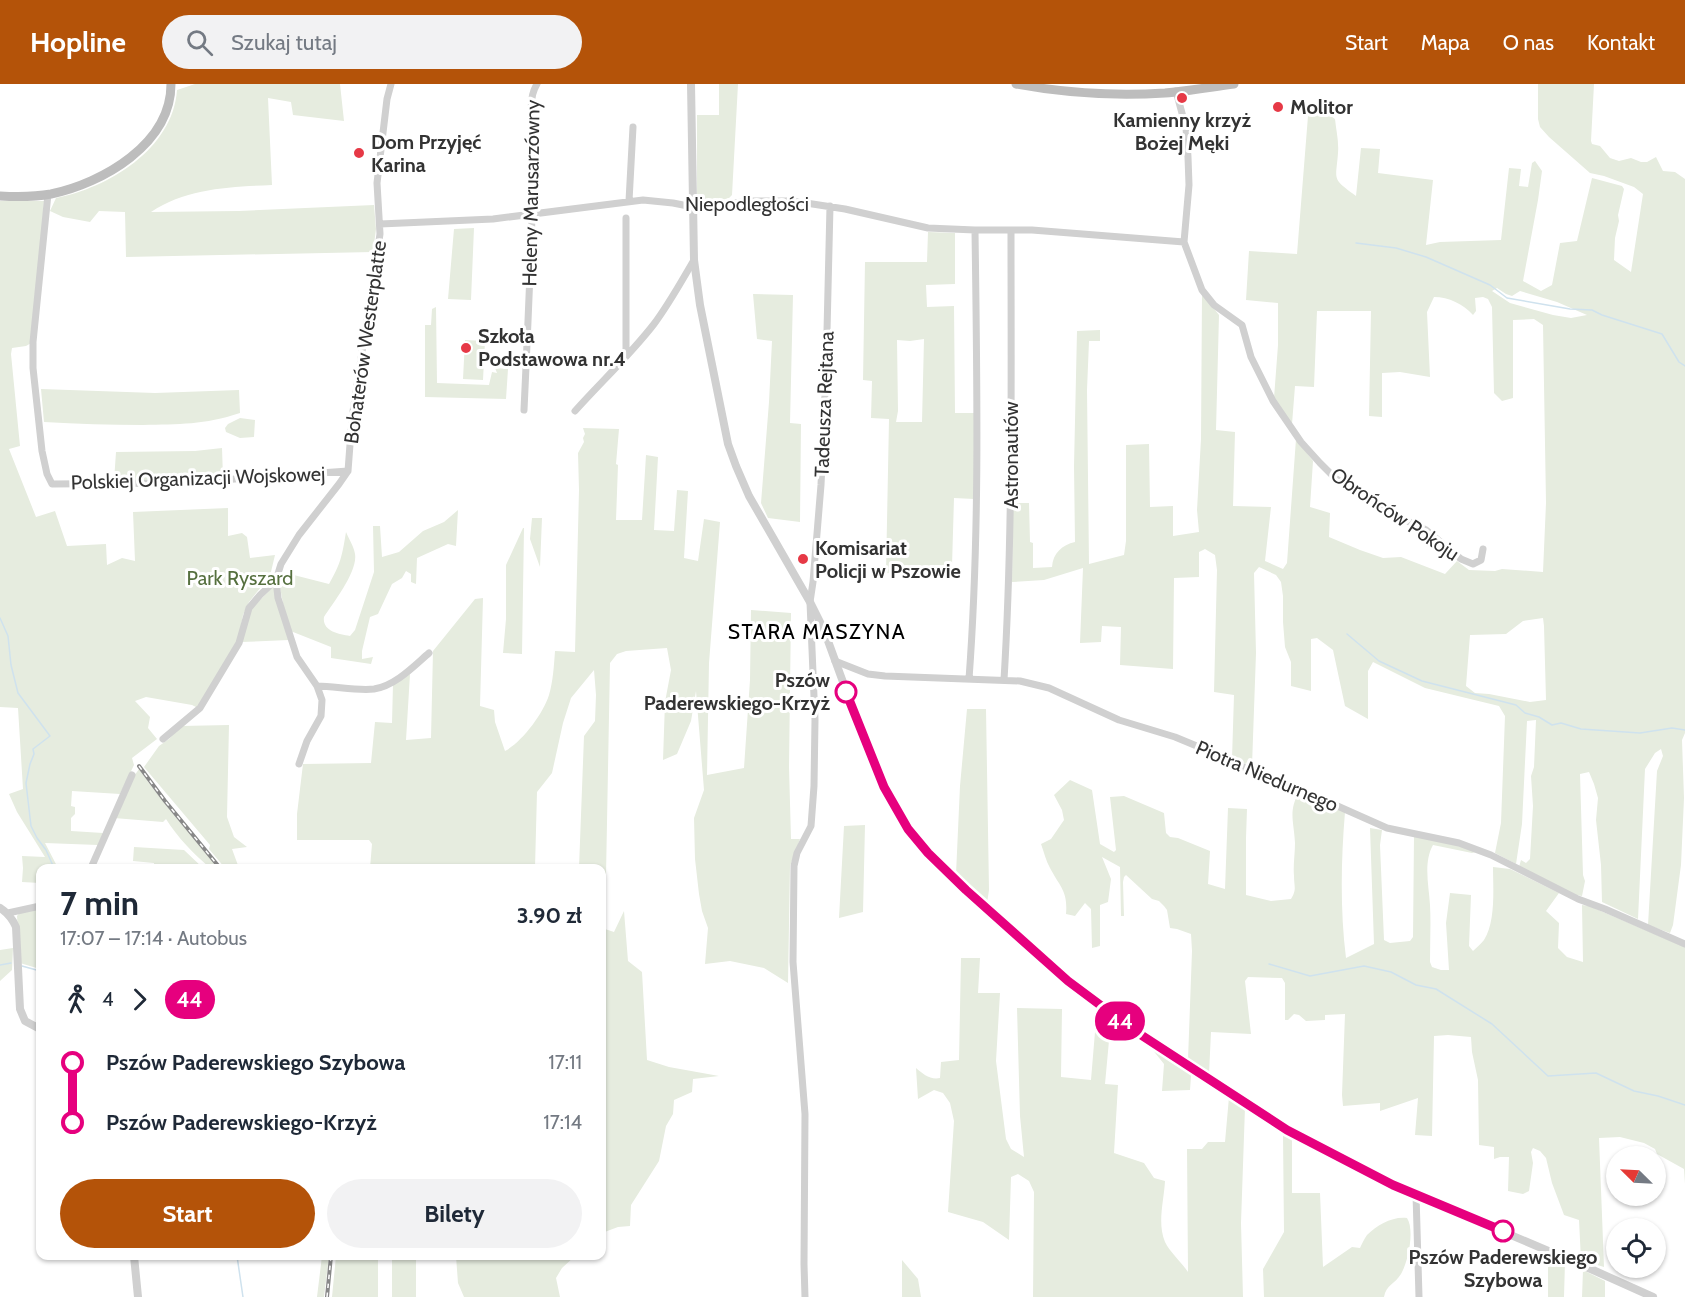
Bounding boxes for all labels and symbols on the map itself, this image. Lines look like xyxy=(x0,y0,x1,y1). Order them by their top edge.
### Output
marker: Kamienny krzyż Bożej Męki xyxy=(1175,91,1189,105)
place label: Molitor xyxy=(1290,95,1353,119)
street label: Heleny Marusarzówny xyxy=(517,99,545,287)
marker: Molitor xyxy=(1271,100,1285,114)
place label: Kamienny krzyż Bożej Męki xyxy=(1113,108,1251,155)
place label: Dom Przyjęć Karina xyxy=(371,130,481,177)
marker: Dom Przyjęć Karina xyxy=(352,146,366,160)
street label: Niepodległości xyxy=(685,192,809,216)
street label: Bohaterów Westerplatte xyxy=(339,239,391,445)
place label: Szkoła Podstawowa nr.4 xyxy=(478,324,626,371)
street label: Tadeusza Rejtana xyxy=(809,330,839,477)
marker: Szkoła Podstawowa nr.4 xyxy=(459,341,473,355)
street label: Astronautów xyxy=(999,401,1023,509)
street label: Polskiej Organizacji Wojskowej xyxy=(70,462,326,494)
street label: Obrońców Pokoju xyxy=(1326,462,1464,566)
place label: Komisariat Policji w Pszowie xyxy=(815,536,961,583)
marker: Komisariat Policji w Pszowie xyxy=(796,552,810,566)
park label: Park Ryszard xyxy=(187,566,293,590)
district label: STARA MASZYNA xyxy=(728,619,906,644)
place label: Pszów Paderewskiego-Krzyż xyxy=(644,668,831,715)
marker: Pszów Paderewskiego-Krzyż xyxy=(835,681,857,703)
street label: Piotra Niedurnego xyxy=(1192,735,1342,817)
line badge: 44 xyxy=(1093,1002,1147,1040)
north arrow xyxy=(1606,1146,1666,1206)
marker: Pszów Paderewskiego Szybowa xyxy=(1492,1220,1514,1242)
place label: Pszów Paderewskiego Szybowa xyxy=(1409,1245,1598,1292)

